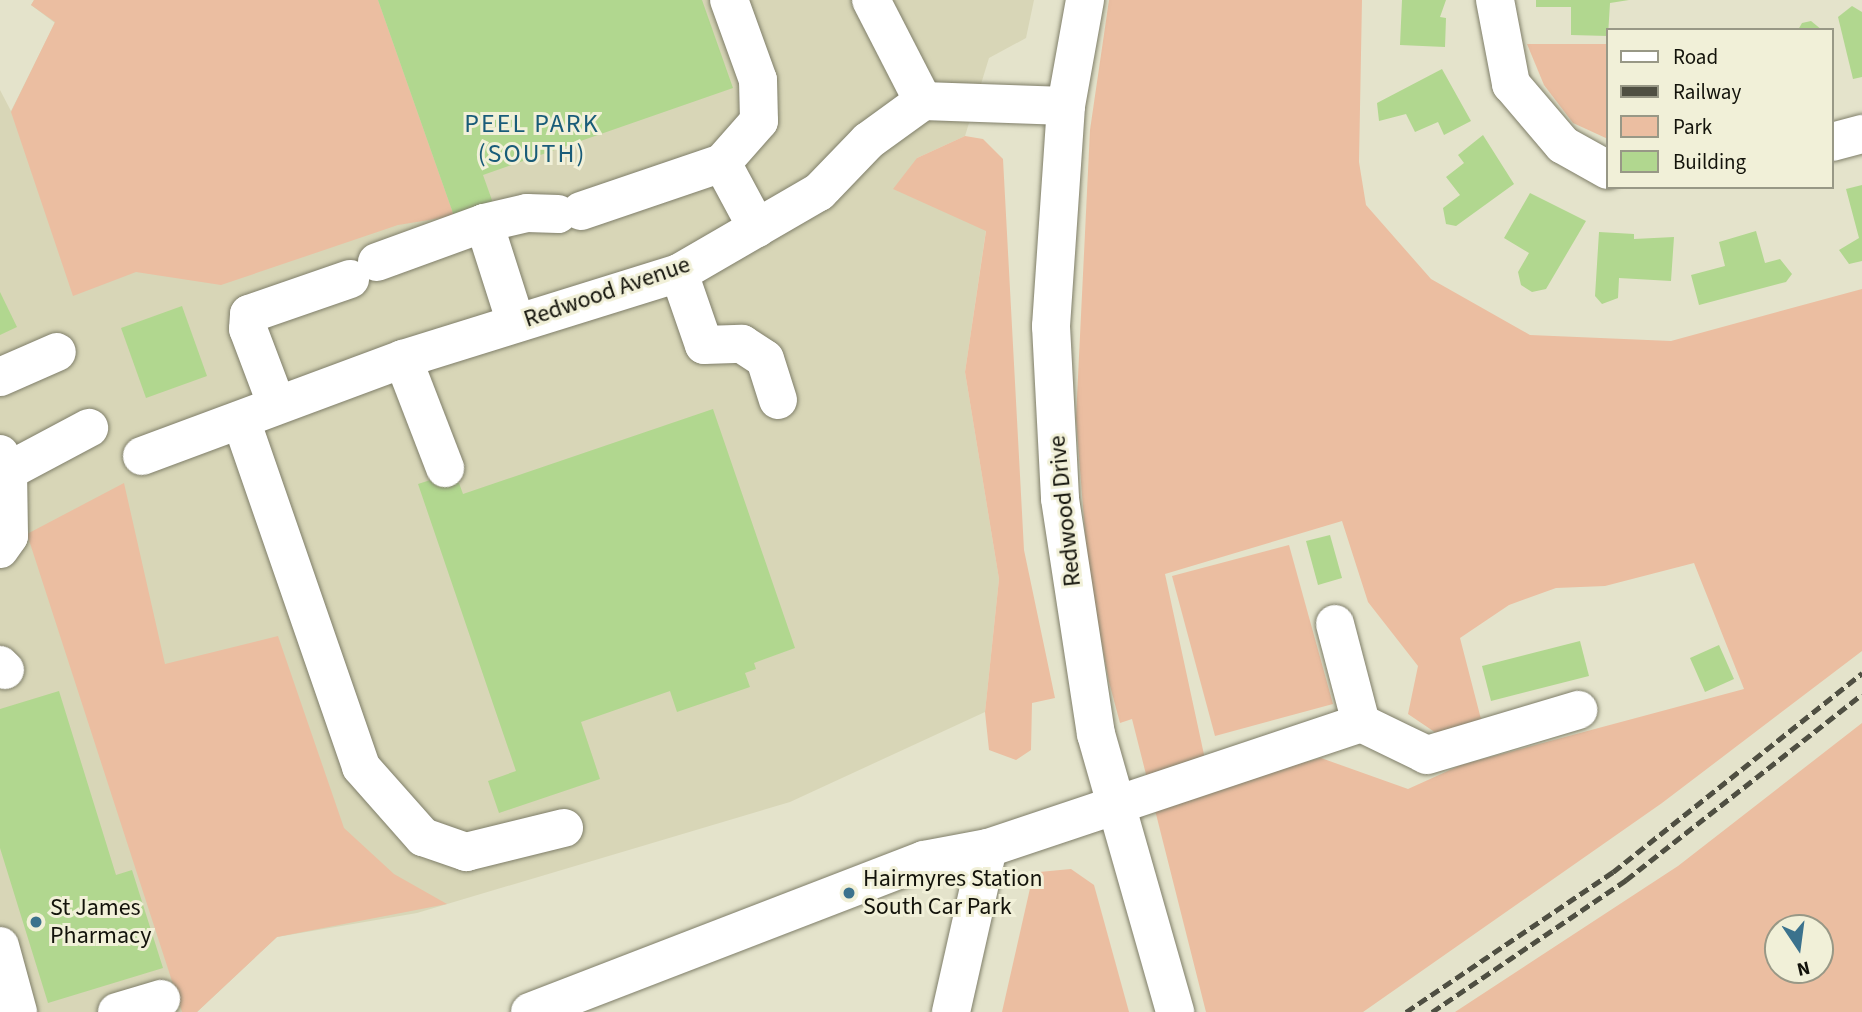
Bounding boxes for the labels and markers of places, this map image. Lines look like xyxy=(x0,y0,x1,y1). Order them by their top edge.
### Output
place label: Hairmyres Station South Car Park xyxy=(863,865,1043,921)
marker: Hairmyres Station South Car Park xyxy=(841,885,857,901)
place label: St James Pharmacy xyxy=(50,894,151,950)
marker: St James Pharmacy xyxy=(28,914,44,930)

